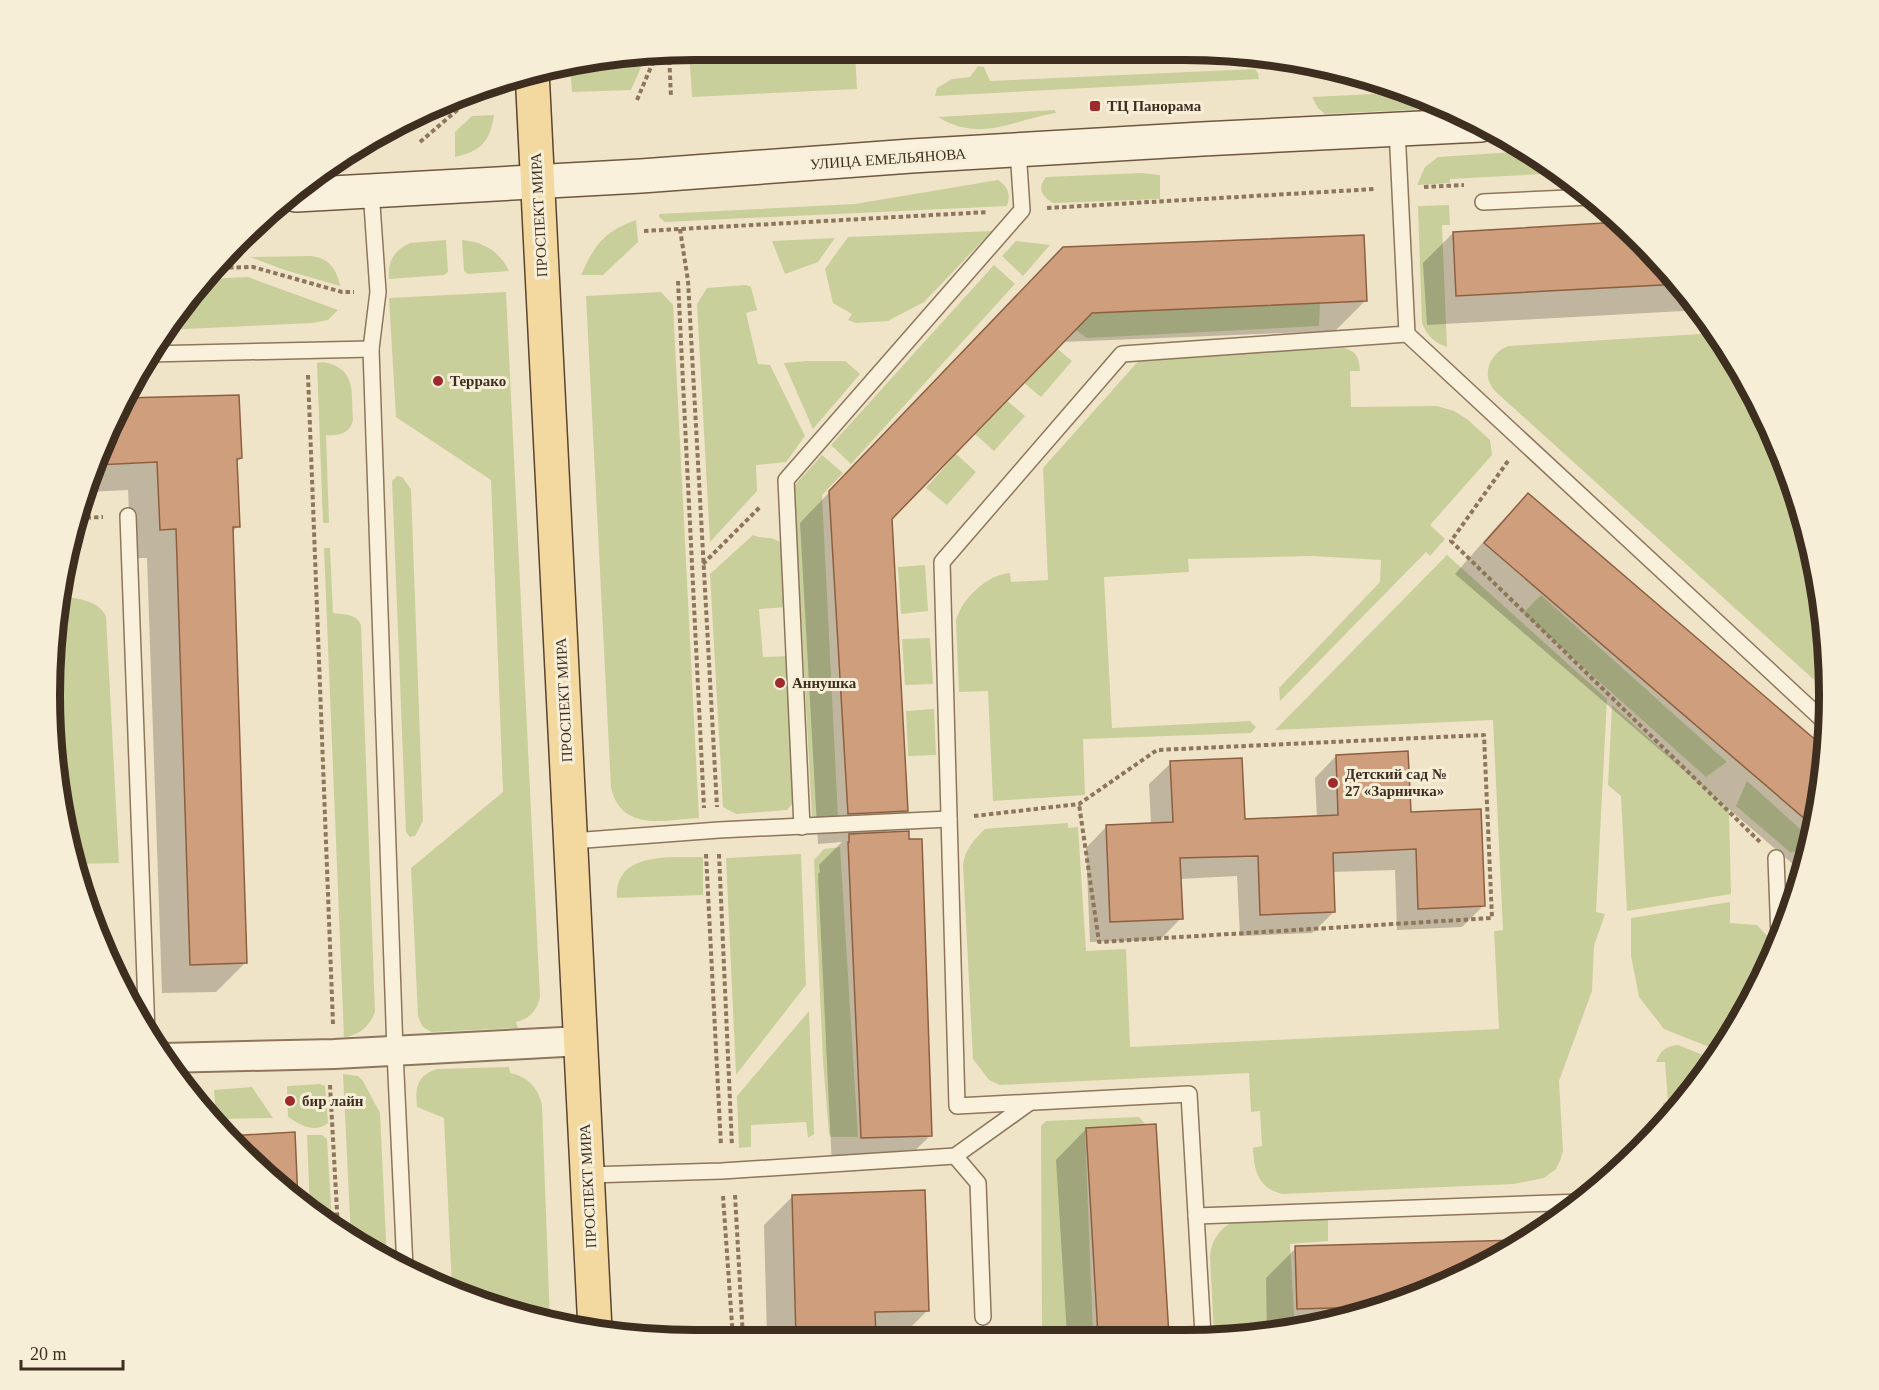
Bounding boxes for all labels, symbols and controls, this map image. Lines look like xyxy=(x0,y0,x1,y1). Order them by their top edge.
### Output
place label: ТЦ Панорама xyxy=(1107,98,1202,114)
marker: ТЦ Панорама xyxy=(1088,99,1102,113)
street label: УЛИЦА ЕМЕЛЬЯНОВА xyxy=(809,146,967,172)
street label: ПРОСПЕКТ МИРА xyxy=(528,152,550,278)
place label: Террако xyxy=(450,373,506,389)
marker: Террако xyxy=(431,374,445,388)
street label: ПРОСПЕКТ МИРА xyxy=(553,637,575,763)
place label: Аннушка xyxy=(792,675,857,691)
marker: Аннушка xyxy=(773,676,787,690)
place label: Детский сад № 27 «Зарничка» xyxy=(1345,766,1447,799)
marker: Детский сад № 27 «Зарничка» xyxy=(1326,776,1340,790)
place label: бир лайн xyxy=(302,1093,364,1109)
marker: бир лайн xyxy=(283,1094,297,1108)
street label: ПРОСПЕКТ МИРА xyxy=(577,1123,599,1249)
scale bar xyxy=(21,1333,123,1371)
text: 20 m xyxy=(30,1344,67,1364)

